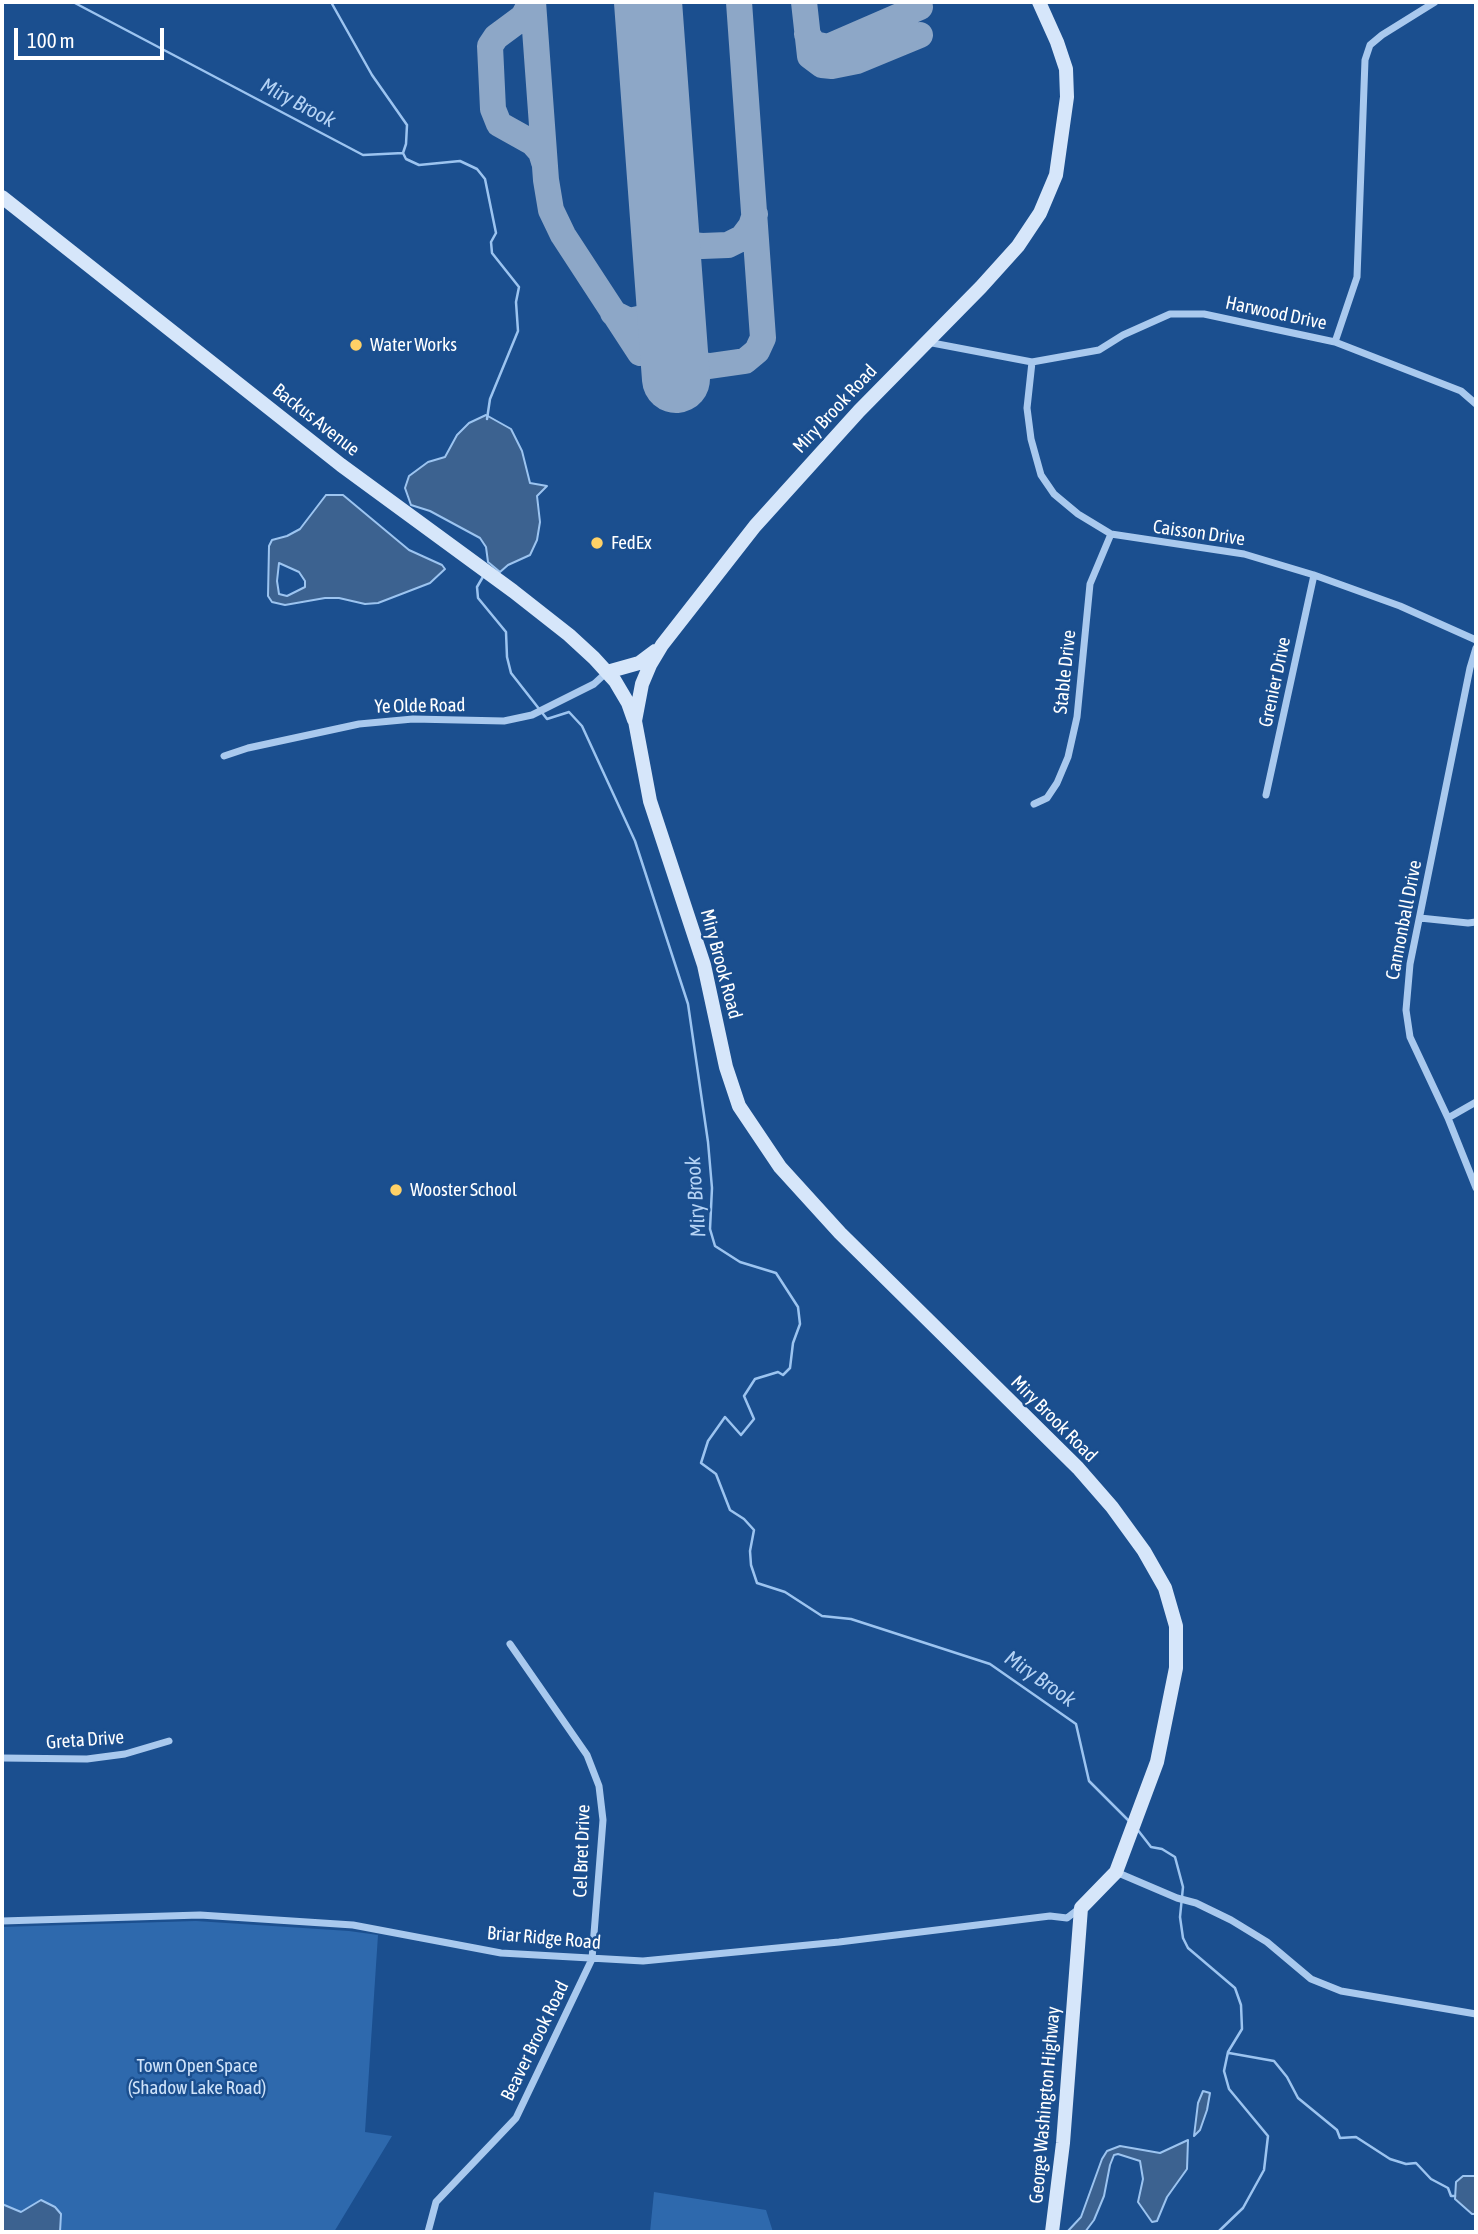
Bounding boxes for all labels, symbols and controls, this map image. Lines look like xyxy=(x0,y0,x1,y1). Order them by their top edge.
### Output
scale bar xyxy=(18,14,168,58)
text: 100 m xyxy=(27,28,75,52)
water label: Miry Brook xyxy=(256,73,340,133)
street label: Harwood Drive xyxy=(1223,291,1329,335)
place label: Water Works xyxy=(370,334,457,356)
marker: Water Works xyxy=(348,337,364,353)
street label: Miry Brook Road xyxy=(788,360,882,458)
street label: Backus Avenue xyxy=(268,379,364,461)
street label: Caisson Drive xyxy=(1151,515,1247,551)
place label: FedEx xyxy=(611,532,652,554)
marker: FedEx xyxy=(589,535,605,551)
street label: Stable Drive xyxy=(1049,629,1081,715)
street label: Grenier Drive xyxy=(1254,635,1296,729)
street label: Ye Olde Road xyxy=(374,694,466,718)
street label: Cannonball Drive xyxy=(1381,858,1427,982)
street label: Miry Brook Road xyxy=(695,907,747,1021)
water label: Miry Brook xyxy=(681,1156,711,1238)
place label: Wooster School xyxy=(410,1179,517,1201)
marker: Wooster School xyxy=(388,1182,404,1198)
street label: Miry Brook Road xyxy=(1006,1371,1102,1467)
water label: Miry Brook xyxy=(1000,1645,1080,1713)
street label: Greta Drive xyxy=(45,1726,125,1754)
street label: Cel Bret Drive xyxy=(569,1804,595,1898)
street label: Briar Ridge Road xyxy=(486,1922,602,1954)
street label: Beaver Brook Road xyxy=(496,1977,574,2105)
street label: George Washington Highway xyxy=(1025,2005,1065,2205)
park label: Town Open Space (Shadow Lake Road) xyxy=(128,2055,266,2099)

